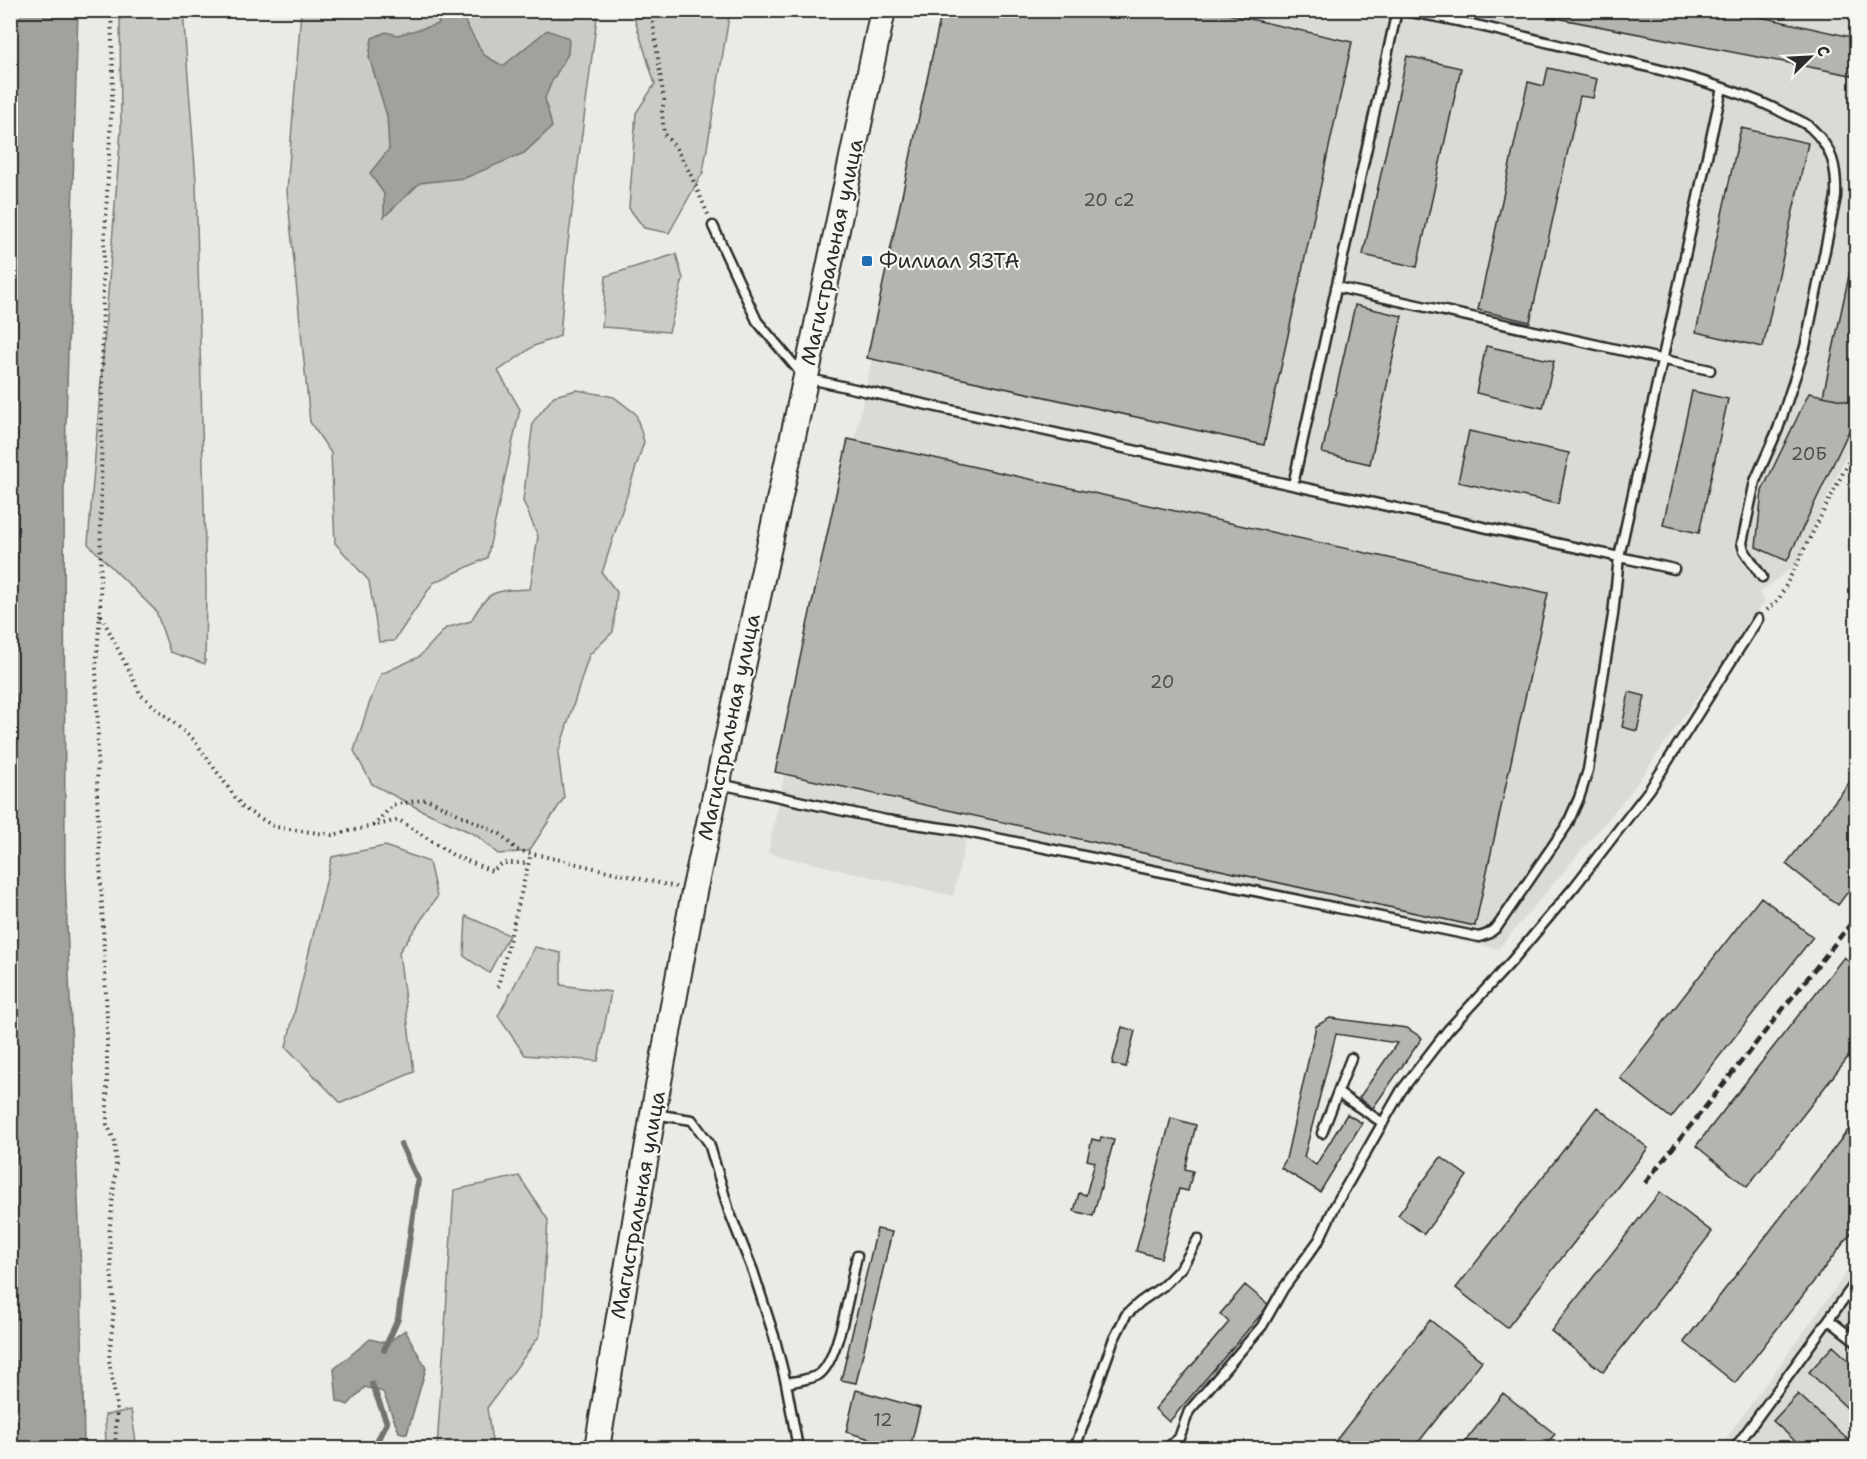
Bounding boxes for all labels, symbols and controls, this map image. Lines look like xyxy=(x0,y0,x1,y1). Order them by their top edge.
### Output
north arrow xyxy=(1780,27,1840,87)
text: С xyxy=(1812,42,1835,60)
street label: Магистральная улица xyxy=(794,136,870,368)
house number: 20 с2 xyxy=(1083,188,1135,212)
place label: Филиал ЯЗТА xyxy=(879,247,1019,275)
marker: Филиал ЯЗТА xyxy=(860,254,874,268)
house number: 20Б xyxy=(1791,442,1827,466)
street label: Магистральная улица xyxy=(691,611,767,843)
house number: 20 xyxy=(1150,670,1174,694)
street label: Магистральная улица xyxy=(604,1089,672,1321)
house number: 12 xyxy=(873,1408,893,1432)

